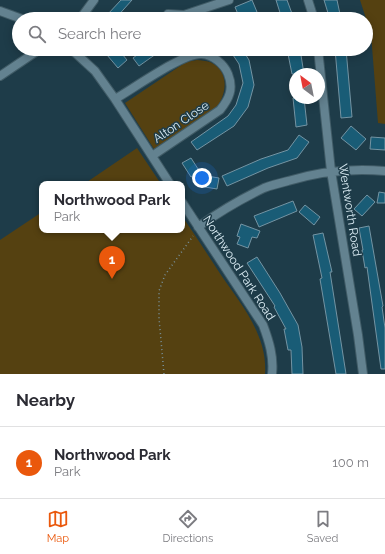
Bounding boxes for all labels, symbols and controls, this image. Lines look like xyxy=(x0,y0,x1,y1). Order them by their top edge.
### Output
search box xyxy=(12,12,373,56)
icon: search xyxy=(26,23,48,45)
text: Search here xyxy=(58,25,141,43)
north arrow xyxy=(289,68,325,104)
street label: Alton Close xyxy=(151,98,211,146)
street label: Wentworth Road xyxy=(336,163,364,257)
your location xyxy=(192,168,212,188)
popup xyxy=(39,181,185,233)
text: Northwood Park xyxy=(54,191,170,209)
text: Park xyxy=(54,209,80,224)
street label: Northwood Park Road xyxy=(200,213,278,323)
pin: 1 xyxy=(99,246,125,279)
text: Nearby xyxy=(16,390,75,410)
text: Northwood Park xyxy=(54,446,171,464)
text: 1 xyxy=(26,455,32,470)
text: 100 m xyxy=(332,455,369,470)
text: Park xyxy=(54,464,81,479)
tab: Map xyxy=(47,508,69,545)
tab: Directions xyxy=(163,508,213,545)
tab: Saved xyxy=(307,508,338,545)

